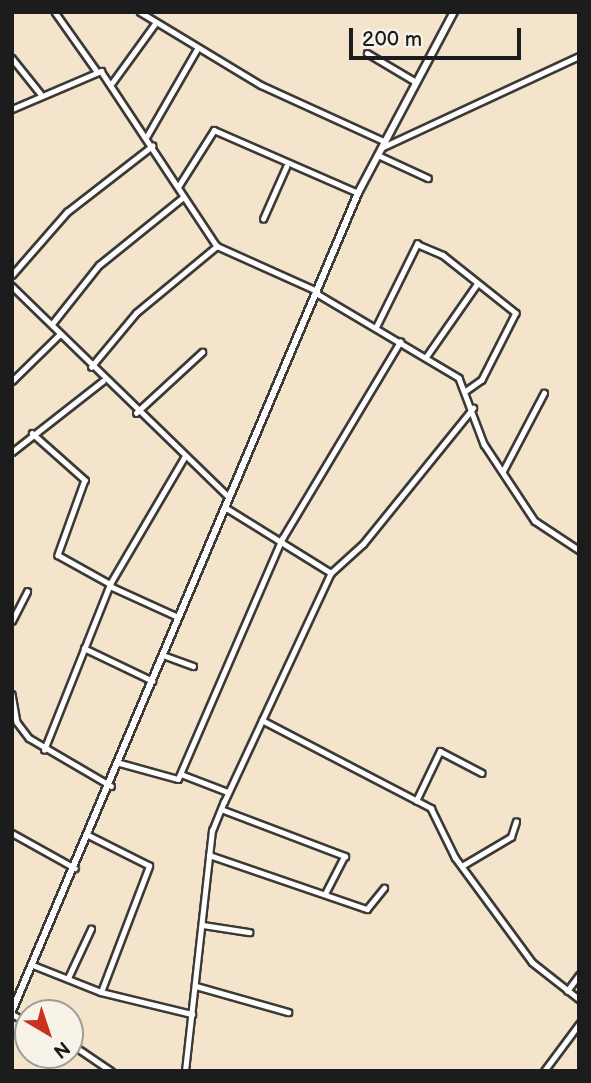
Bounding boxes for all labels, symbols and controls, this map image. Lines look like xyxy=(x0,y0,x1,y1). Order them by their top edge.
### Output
scale bar xyxy=(353,14,524,58)
text: 200 m xyxy=(362,27,422,52)
north arrow xyxy=(14,999,84,1069)
text: N xyxy=(48,1036,74,1063)

